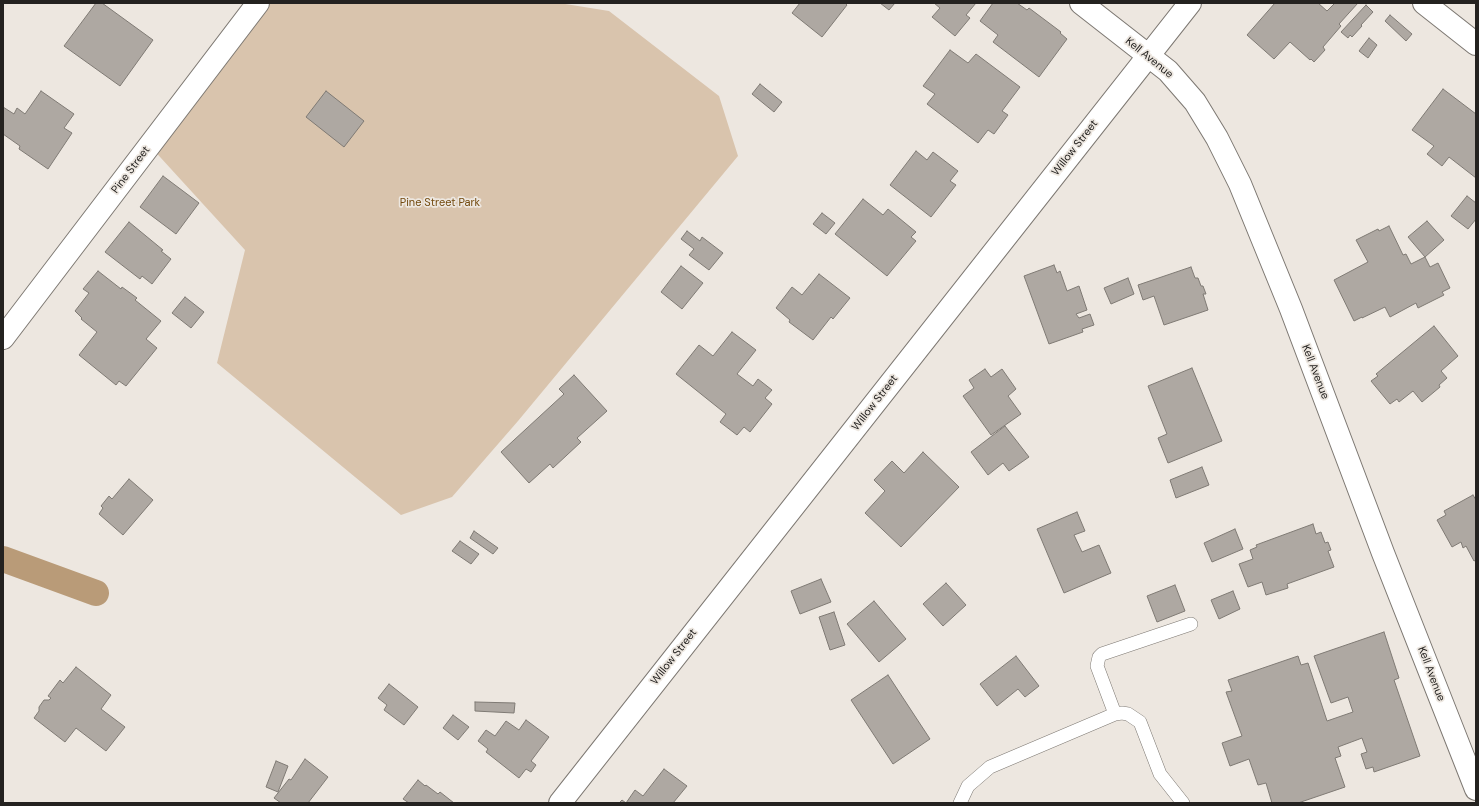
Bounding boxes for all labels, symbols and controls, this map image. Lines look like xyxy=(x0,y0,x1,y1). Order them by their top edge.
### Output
street label: Kell Avenue xyxy=(1122,35,1176,81)
street label: Willow Street xyxy=(1049,118,1101,178)
street label: Pine Street xyxy=(109,144,153,196)
park label: Pine Street Park xyxy=(400,196,480,210)
street label: Kell Avenue xyxy=(1299,343,1331,401)
street label: Willow Street xyxy=(849,373,901,433)
street label: Willow Street xyxy=(648,627,700,687)
street label: Kell Avenue xyxy=(1415,645,1447,703)

